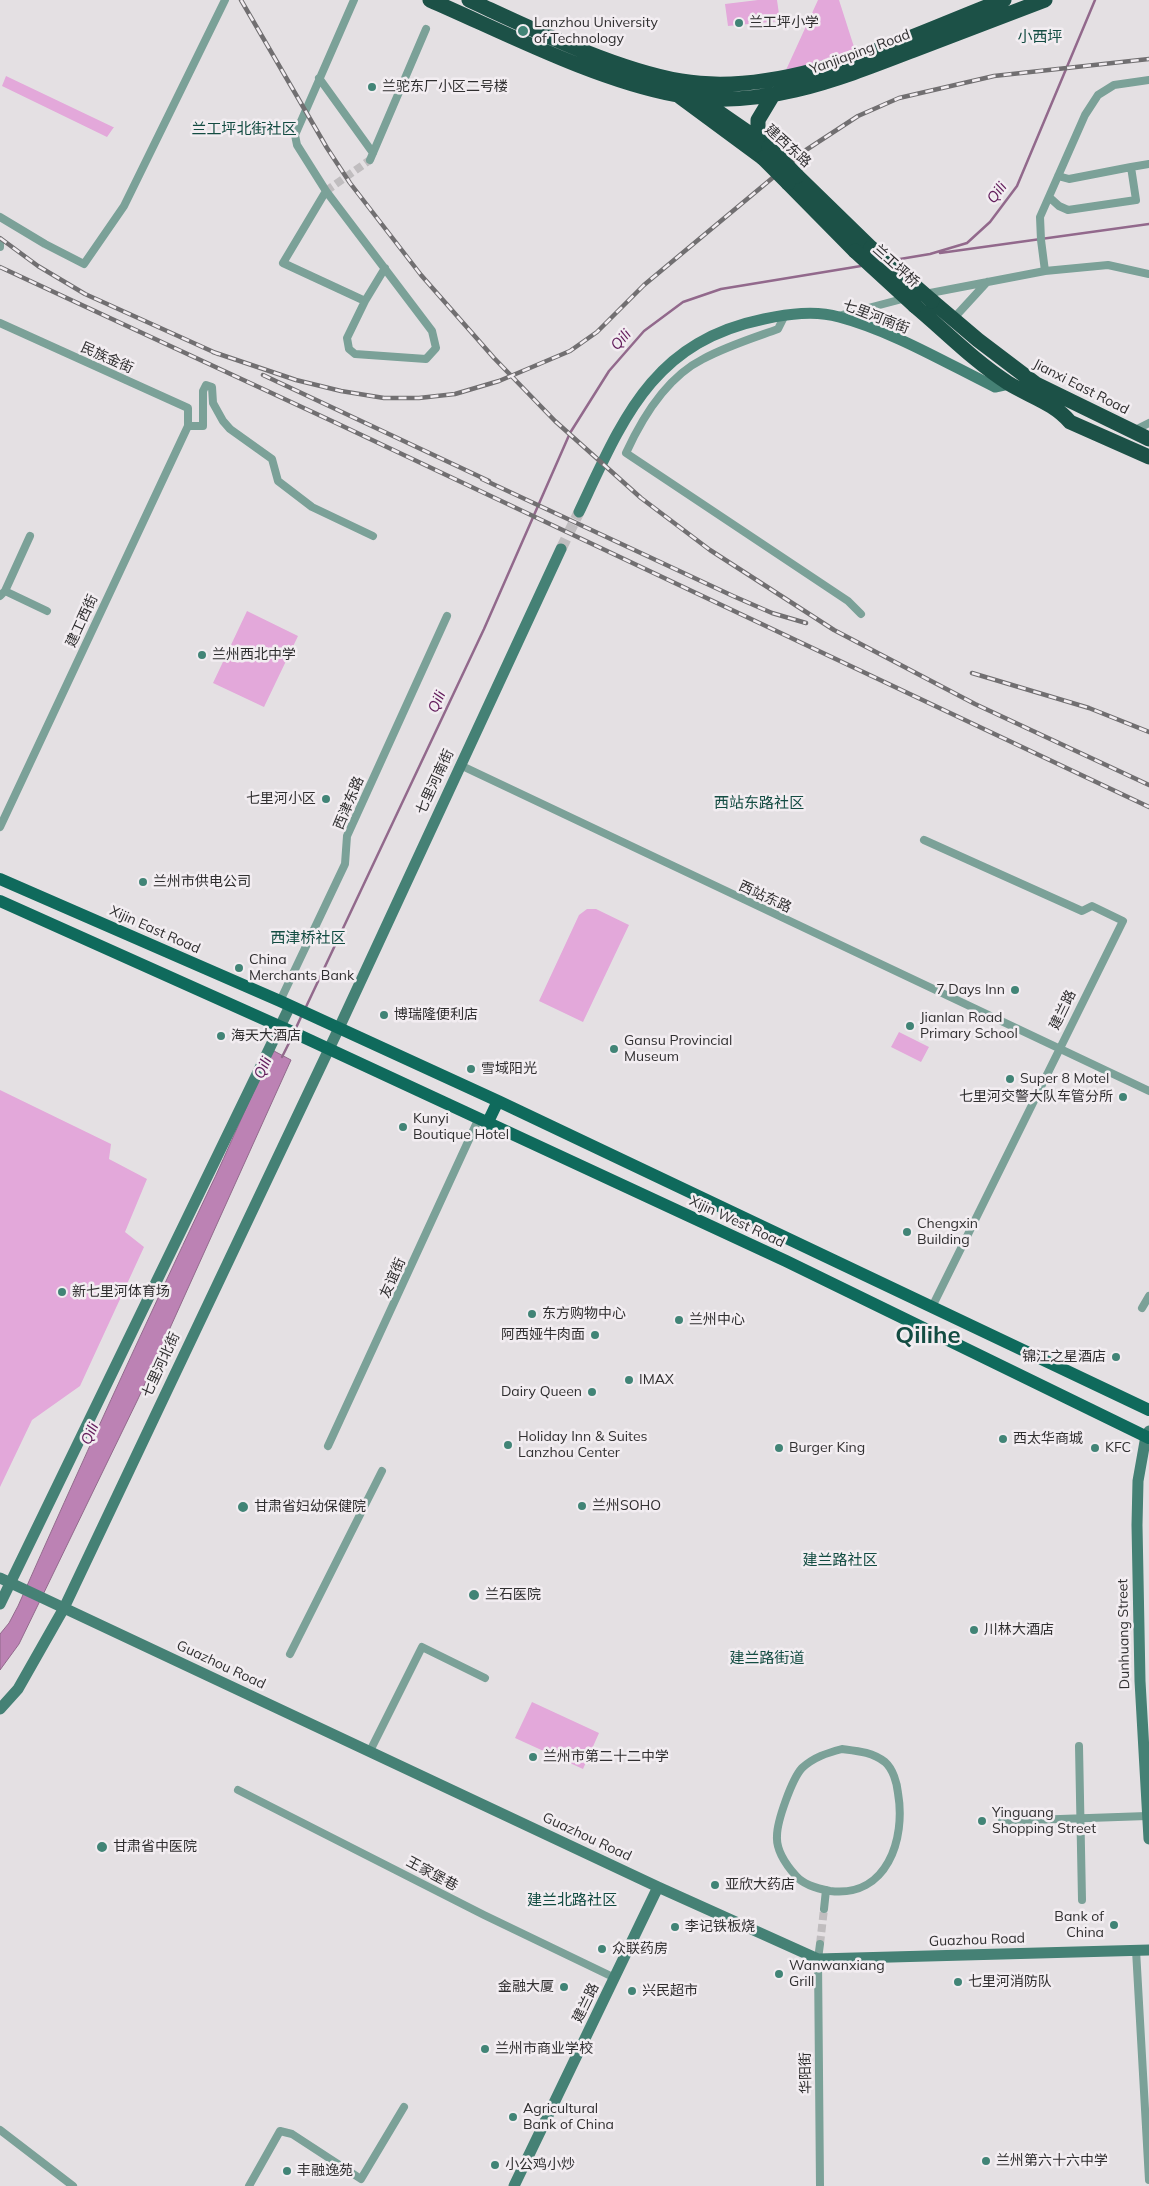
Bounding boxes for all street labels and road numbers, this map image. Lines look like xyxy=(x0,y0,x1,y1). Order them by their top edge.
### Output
street label: Yanjiaping Road xyxy=(808,26,912,78)
street label: 建西东路 xyxy=(762,121,814,171)
street label: 兰工坪桥 xyxy=(870,241,922,291)
street label: 七里河南街 xyxy=(840,297,912,337)
street label: 民族金街 xyxy=(78,339,136,377)
street label: Jianxi East Road xyxy=(1030,356,1132,418)
street label: 建工西街 xyxy=(63,592,101,650)
street label: 七里河南街 xyxy=(413,747,457,817)
street label: 西津东路 xyxy=(330,774,368,832)
street label: 西站东路 xyxy=(736,878,794,916)
street label: Xijin East Road xyxy=(107,903,203,957)
street label: 建兰路 xyxy=(1046,987,1080,1033)
street label: Xijin West Road xyxy=(687,1193,787,1251)
street label: 友谊街 xyxy=(377,1255,409,1301)
street label: 七里河北街 xyxy=(139,1330,183,1400)
street label: Dunhuang Street xyxy=(1115,1579,1133,1689)
street label: Guazhou Road xyxy=(174,1637,268,1693)
street label: Guazhou Road xyxy=(540,1809,634,1865)
street label: 王家堡巷 xyxy=(403,1853,461,1895)
street label: Guazhou Road xyxy=(929,1930,1025,1950)
street label: 建兰路 xyxy=(569,1980,603,2026)
street label: 华阳街 xyxy=(797,2052,815,2094)

